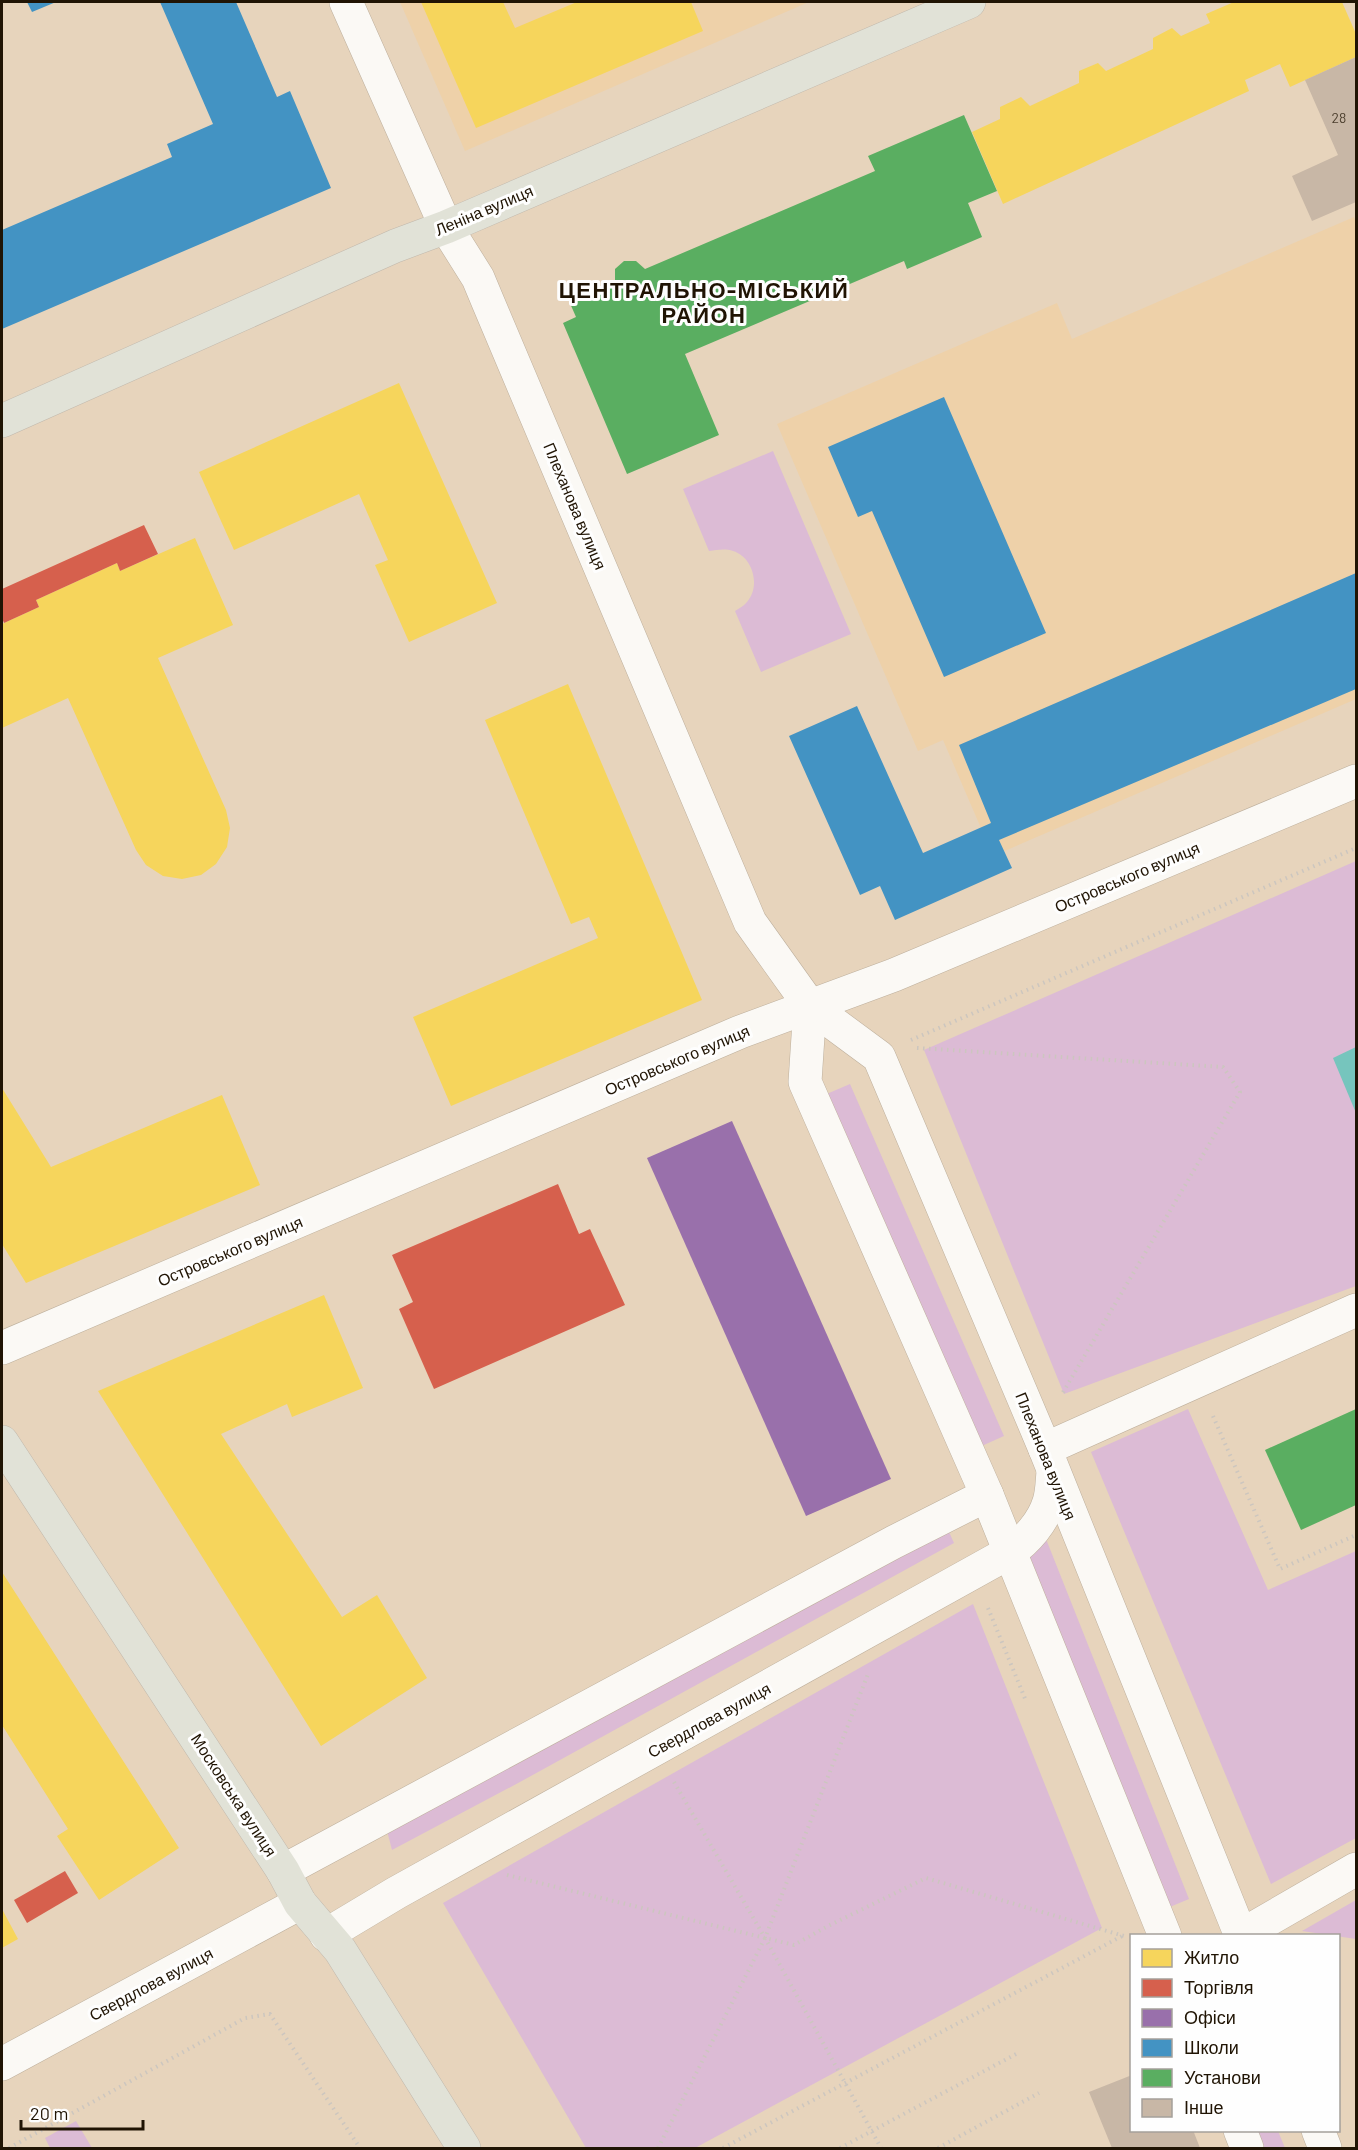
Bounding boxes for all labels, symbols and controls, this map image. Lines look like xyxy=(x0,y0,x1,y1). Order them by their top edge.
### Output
house number: 28 xyxy=(1332,109,1346,126)
street label: Леніна вулиця xyxy=(432,180,536,239)
district label: ЦЕНТРАЛЬНО-МІСЬКИЙ РАЙОН xyxy=(559,276,849,327)
street label: Плеханова вулиця xyxy=(540,439,611,572)
street label: Островського вулиця xyxy=(1051,837,1202,916)
street label: Островського вулиця xyxy=(601,1020,752,1099)
street label: Островського вулиця xyxy=(154,1211,305,1290)
street label: Плеханова вулиця xyxy=(1012,1389,1081,1522)
street label: Свердлова вулиця xyxy=(644,1678,773,1761)
street label: Московська вулиця xyxy=(188,1730,281,1860)
legend xyxy=(1130,1934,1340,2132)
street label: Свердлова вулиця xyxy=(86,1943,216,2024)
text: Житло xyxy=(1184,1946,1239,1968)
text: Торгівля xyxy=(1184,1976,1254,1998)
text: Офіси xyxy=(1184,2006,1236,2028)
text: Школи xyxy=(1184,2036,1239,2058)
text: Установи xyxy=(1184,2066,1261,2088)
scale bar xyxy=(21,2093,142,2131)
text: Інше xyxy=(1184,2096,1223,2118)
text: 20 m xyxy=(30,2102,68,2124)

